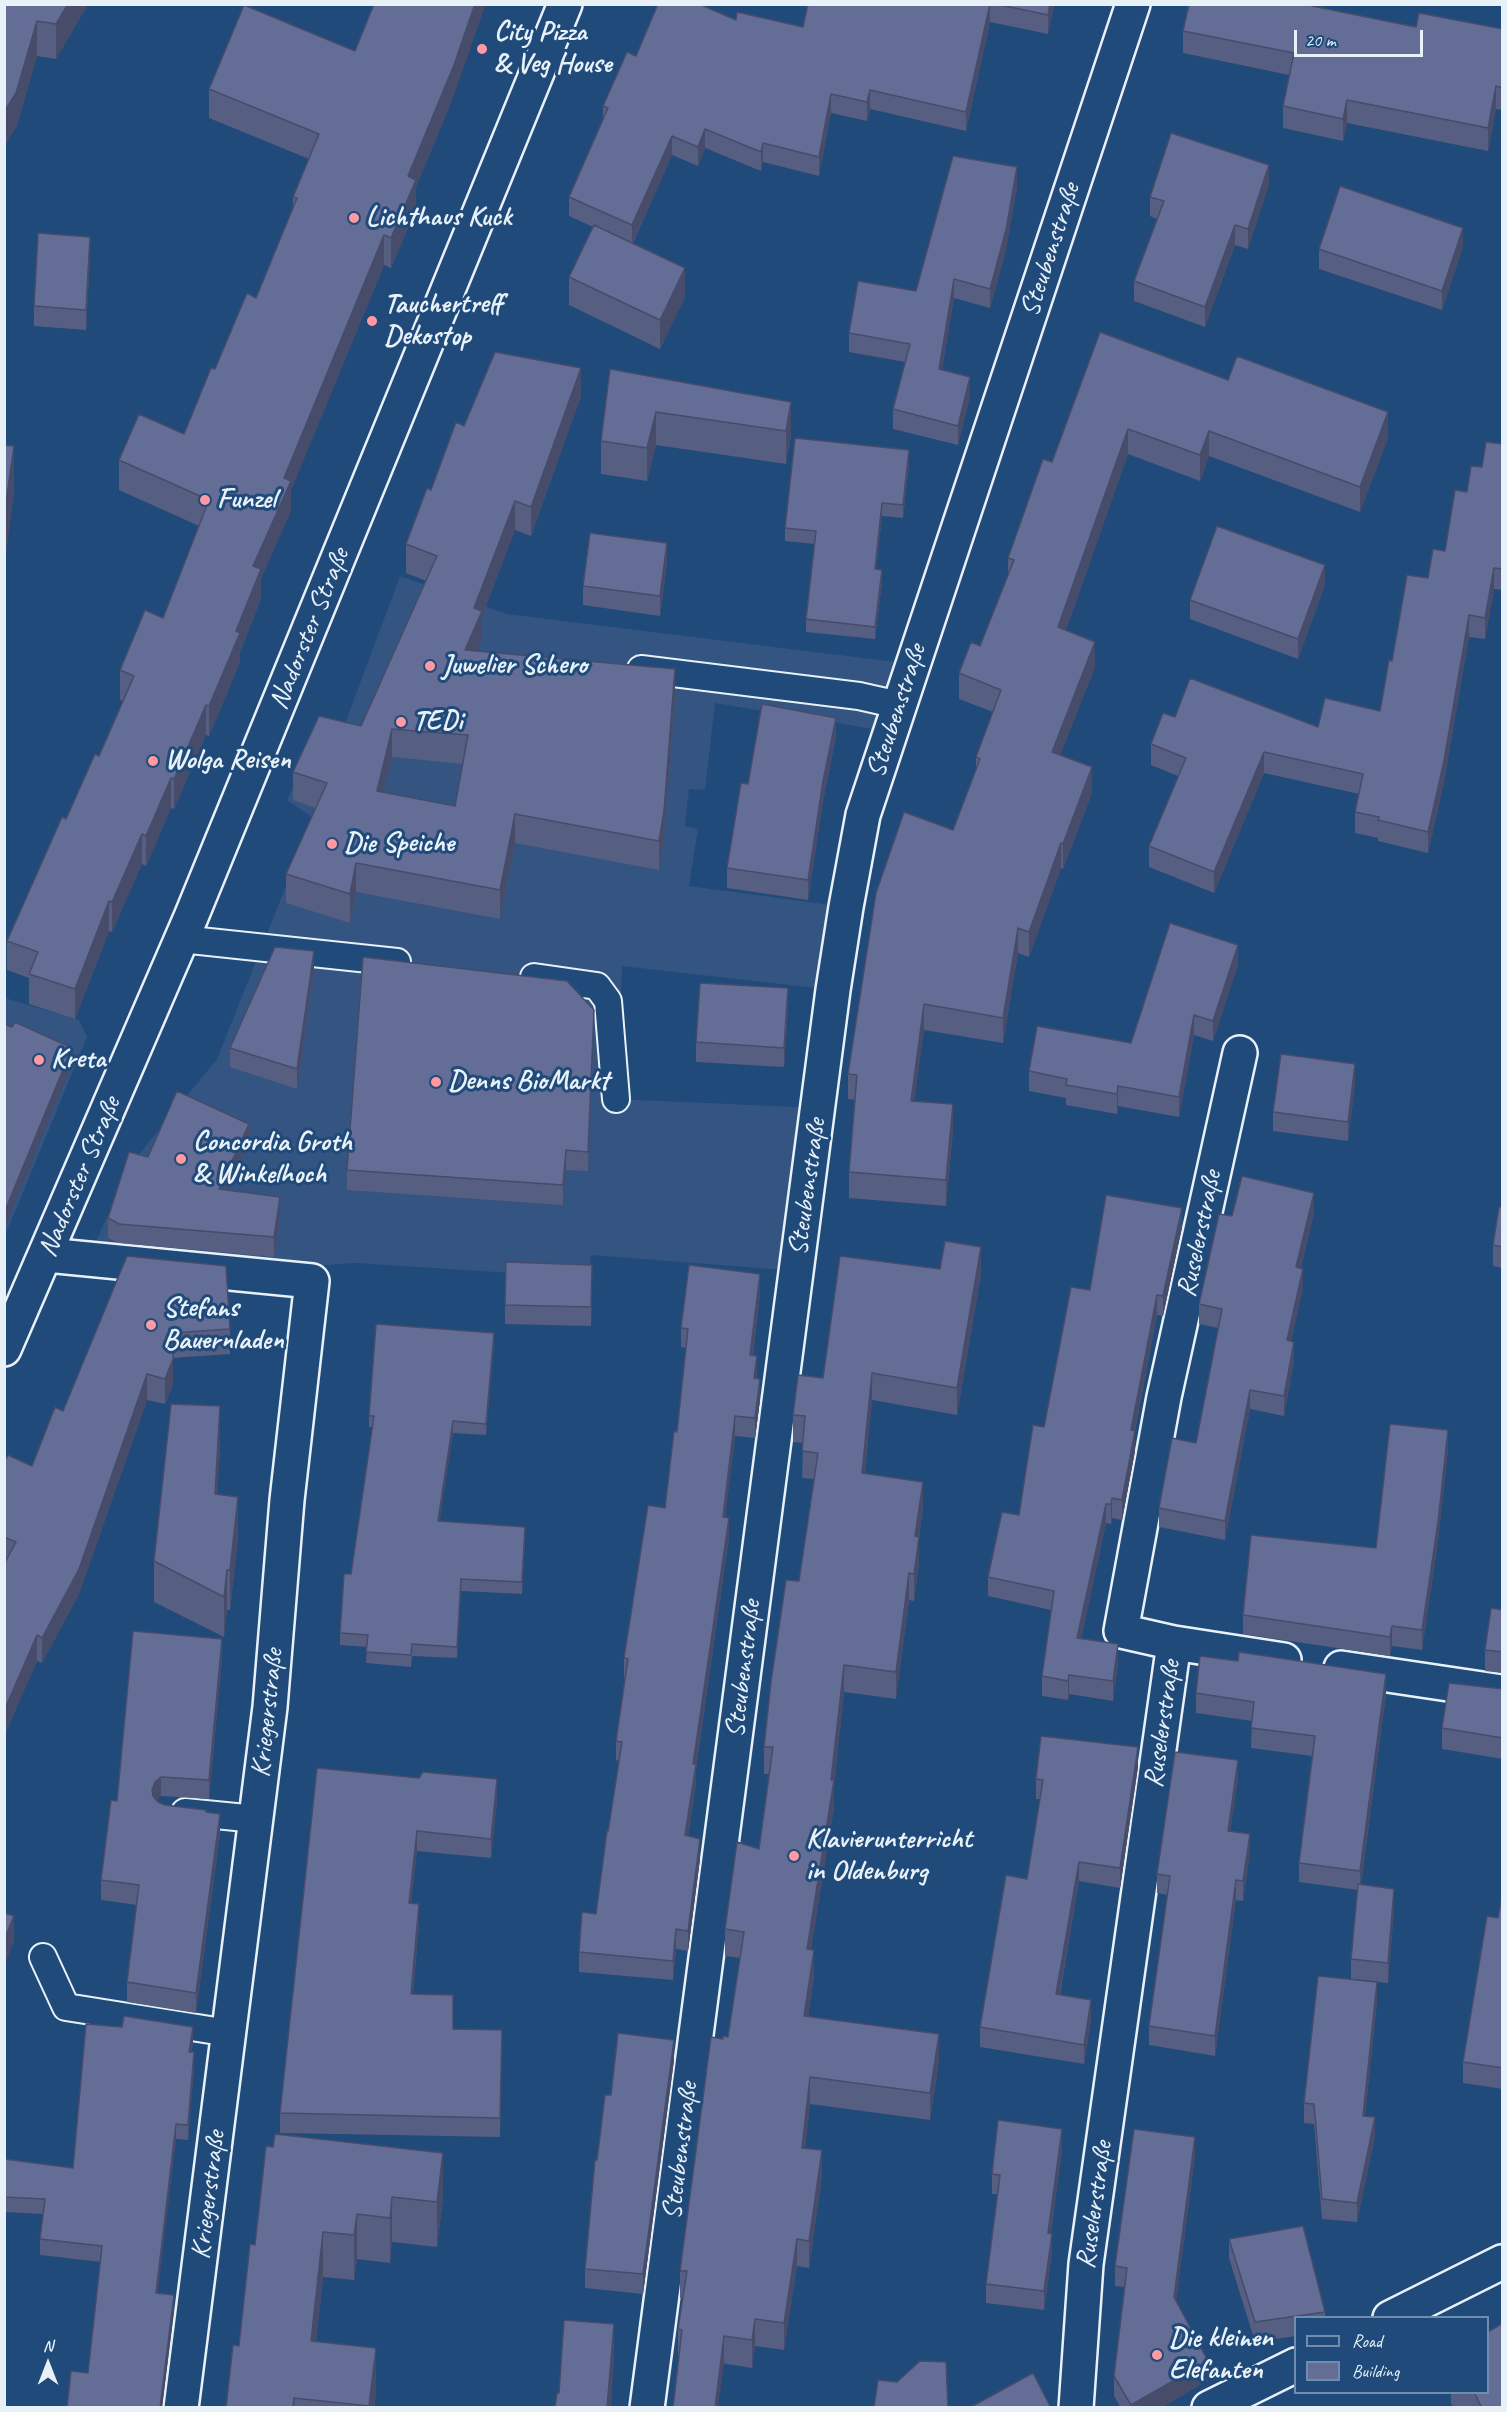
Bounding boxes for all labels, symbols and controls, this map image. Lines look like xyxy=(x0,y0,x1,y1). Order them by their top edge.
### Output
place label: City Pizza & Veg House xyxy=(494,16,611,82)
scale bar xyxy=(1297,18,1426,56)
text: 20 m xyxy=(1305,29,1336,51)
marker: City Pizza & Veg House xyxy=(475,42,489,56)
street label: Steubenstraße xyxy=(1014,179,1088,321)
place label: Lichthaus Kuck xyxy=(366,201,511,235)
marker: Lichthaus Kuck xyxy=(347,211,361,225)
place label: Tauchertreff Dekostop xyxy=(384,288,502,354)
marker: Tauchertreff Dekostop xyxy=(365,314,379,328)
place label: Funzel xyxy=(217,483,276,517)
marker: Funzel xyxy=(198,493,212,507)
street label: Nadorster Straße xyxy=(262,544,358,714)
street label: Steubenstraße xyxy=(860,640,934,782)
place label: Juwelier Schero xyxy=(442,649,587,683)
marker: Juwelier Schero xyxy=(423,659,437,673)
place label: TEDi xyxy=(413,705,462,739)
marker: TEDi xyxy=(394,715,408,729)
place label: Wolga Reisen xyxy=(165,744,291,778)
marker: Wolga Reisen xyxy=(146,754,160,768)
place label: Die Speiche xyxy=(344,827,454,861)
marker: Die Speiche xyxy=(325,837,339,851)
place label: Kreta xyxy=(51,1043,105,1077)
marker: Kreta xyxy=(32,1053,46,1067)
place label: Denns BioMarkt xyxy=(448,1065,609,1099)
marker: Denns BioMarkt xyxy=(429,1075,443,1089)
street label: Nadorster Straße xyxy=(31,1092,129,1262)
street label: Steubenstraße xyxy=(782,1116,834,1258)
place label: Concordia Groth & Winkelhoch xyxy=(193,1126,352,1192)
marker: Concordia Groth & Winkelhoch xyxy=(174,1152,188,1166)
street label: Ruselerstraße xyxy=(1170,1168,1230,1300)
place label: Stefans Bauernladen xyxy=(163,1292,284,1358)
marker: Stefans Bauernladen xyxy=(144,1318,158,1332)
street label: Steubenstraße xyxy=(719,1598,769,1740)
street label: Kriegerstraße xyxy=(245,1647,291,1779)
street label: Ruselerstraße xyxy=(1137,1658,1189,1790)
place label: Klavierunterricht in Oldenburg xyxy=(806,1823,972,1889)
marker: Klavierunterricht in Oldenburg xyxy=(787,1849,801,1863)
street label: Steubenstraße xyxy=(656,2080,706,2222)
street label: Kriegerstraße xyxy=(184,2129,234,2261)
street label: Ruselerstraße xyxy=(1069,2139,1121,2271)
legend xyxy=(1294,2316,1489,2394)
place label: Die kleinen Elefanten xyxy=(1169,2322,1273,2388)
text: Road xyxy=(1352,2330,1382,2352)
north arrow xyxy=(18,2334,78,2394)
text: N xyxy=(43,2336,53,2356)
marker: Die kleinen Elefanten xyxy=(1150,2348,1164,2362)
text: Building xyxy=(1352,2360,1399,2382)

